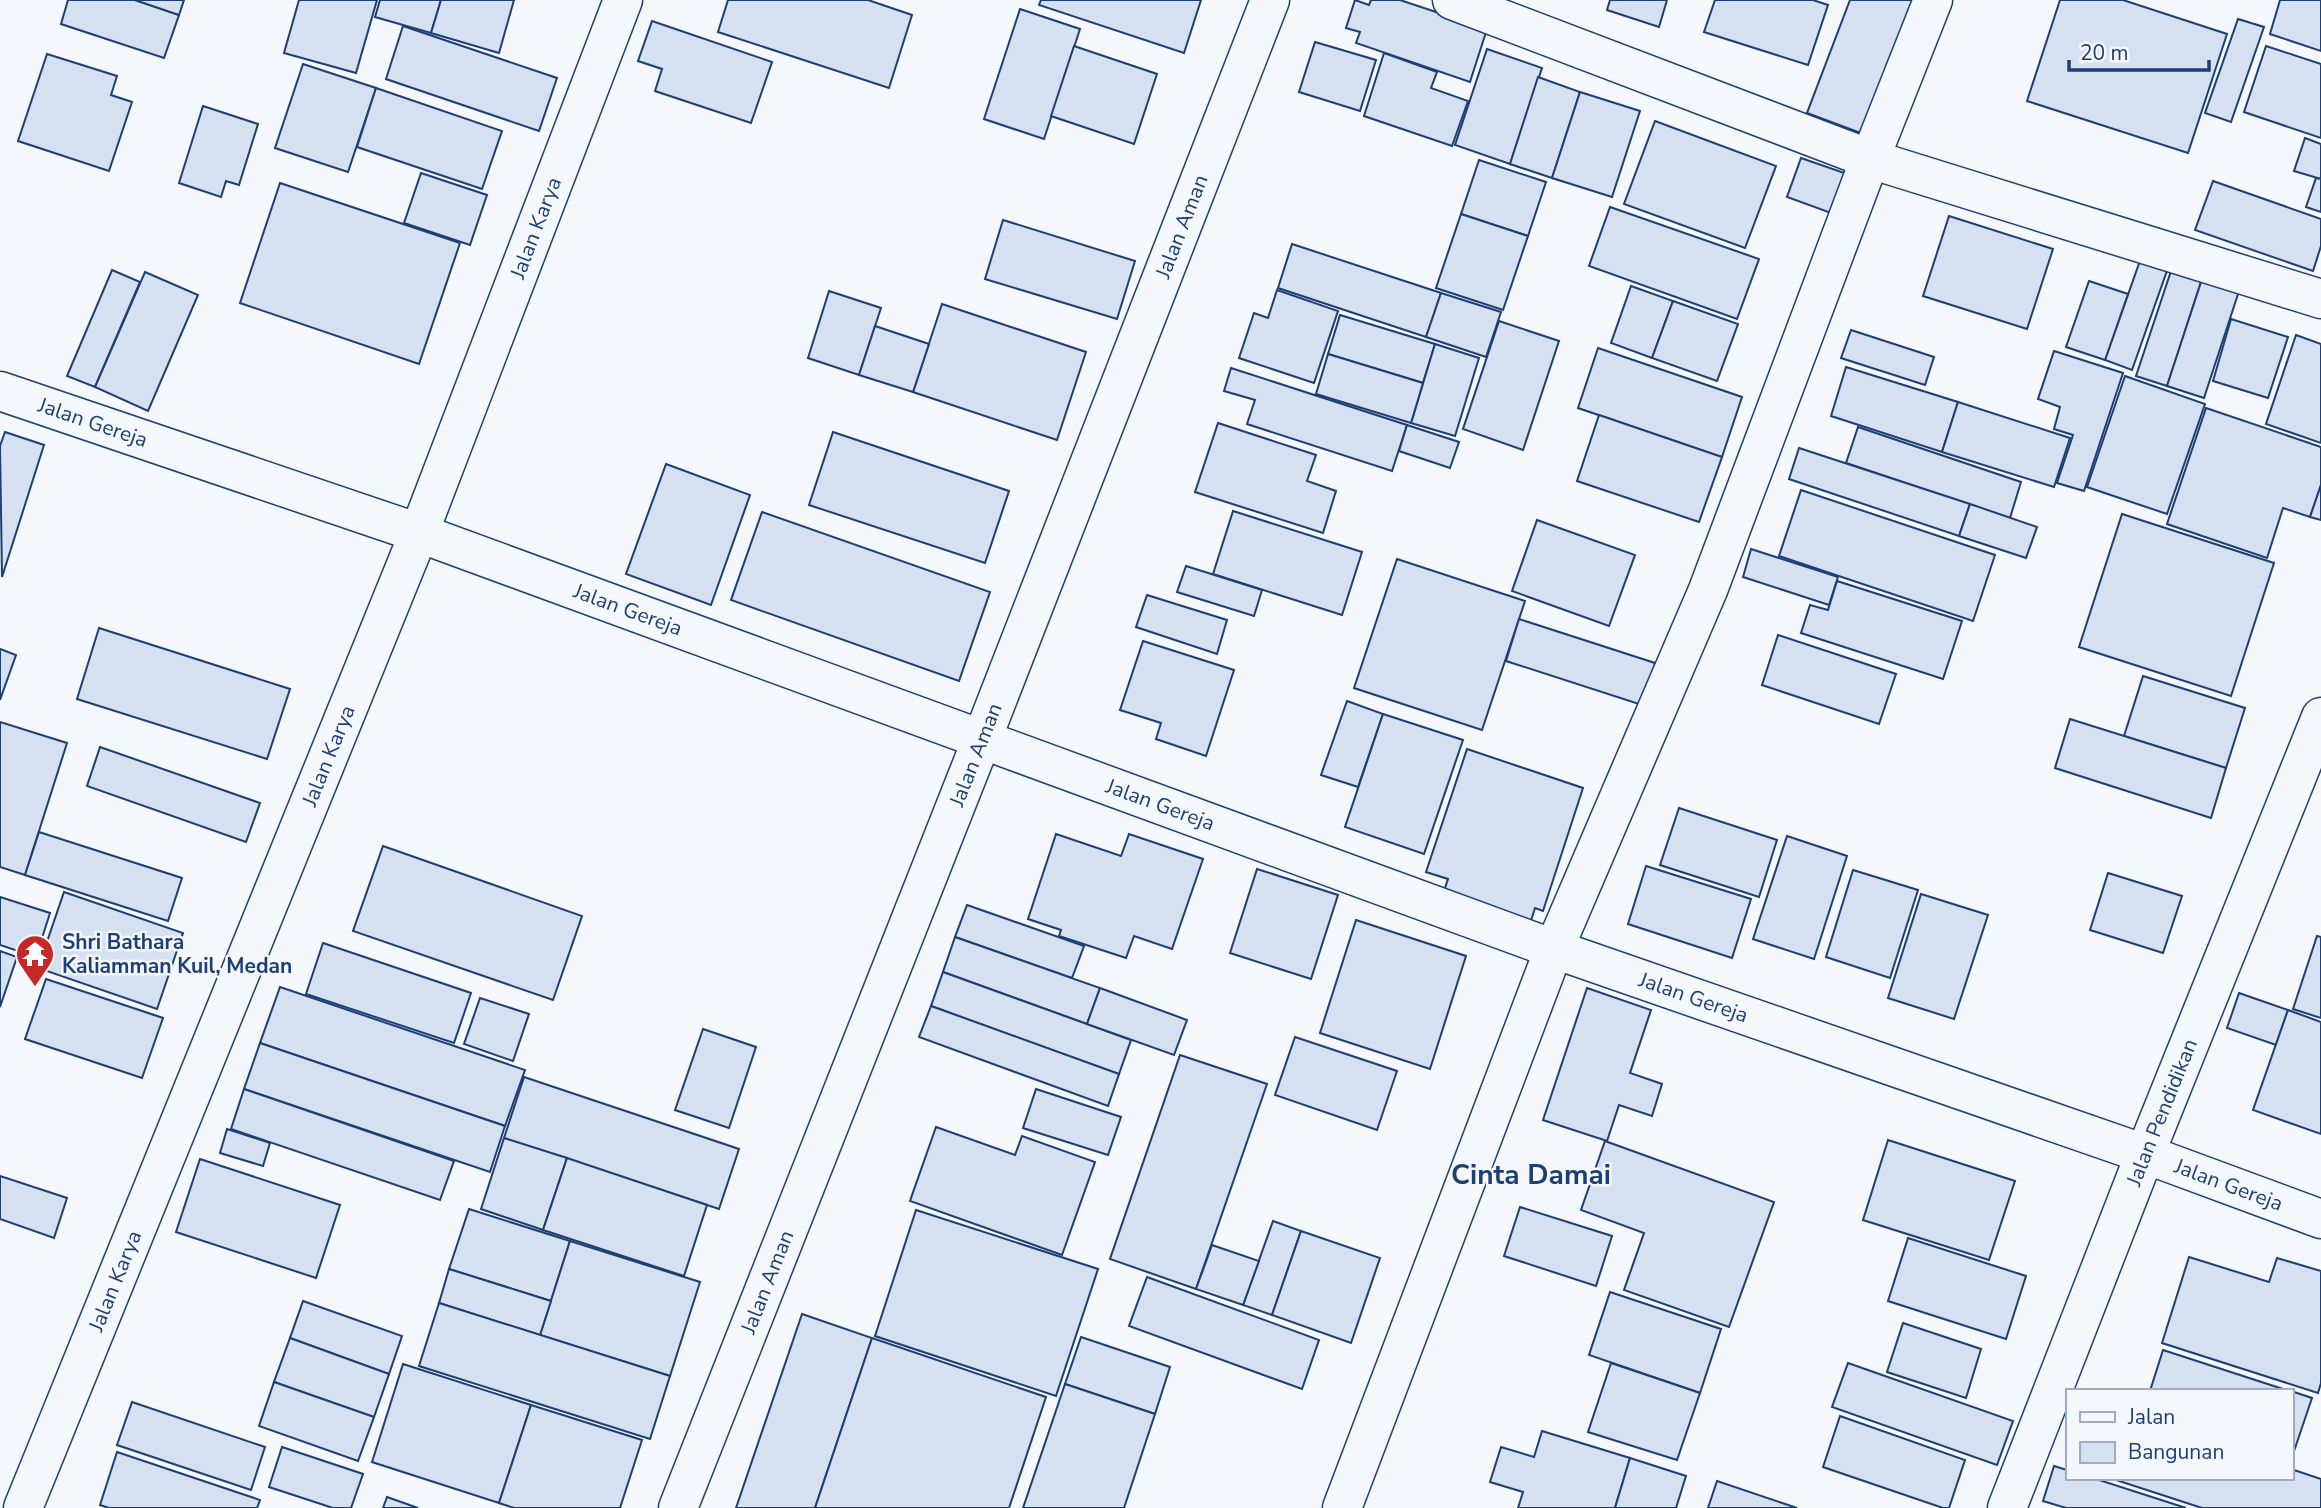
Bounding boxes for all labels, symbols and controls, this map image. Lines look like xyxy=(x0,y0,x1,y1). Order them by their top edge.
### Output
scale bar xyxy=(2069,28,2209,72)
text: 20 m xyxy=(2080,39,2129,67)
street label: Jalan Aman xyxy=(1149,171,1215,283)
street label: Jalan Karya xyxy=(503,173,568,284)
street label: Jalan Gereja xyxy=(33,391,151,454)
street label: Jalan Gereja xyxy=(569,577,686,642)
street label: Jalan Aman xyxy=(942,699,1009,811)
street label: Jalan Karya xyxy=(295,701,362,811)
street label: Jalan Gereja xyxy=(1101,772,1219,837)
place label: Shri Bathara Kaliamman Kuil, Medan xyxy=(62,928,292,980)
temple icon: Shri Bathara Kaliamman Kuil, Medan xyxy=(14,933,56,988)
street label: Jalan Gereja xyxy=(1634,965,1752,1029)
street label: Jalan Pendidikan xyxy=(2120,1034,2204,1191)
street label: Jalan Gereja xyxy=(2170,1152,2287,1218)
district label: Cinta Damai xyxy=(1451,1156,1611,1194)
street label: Jalan Karya xyxy=(82,1226,148,1337)
street label: Jalan Aman xyxy=(734,1226,800,1339)
legend xyxy=(2066,1389,2293,1480)
text: Jalan xyxy=(2127,1403,2175,1431)
text: Bangunan xyxy=(2128,1438,2224,1466)

